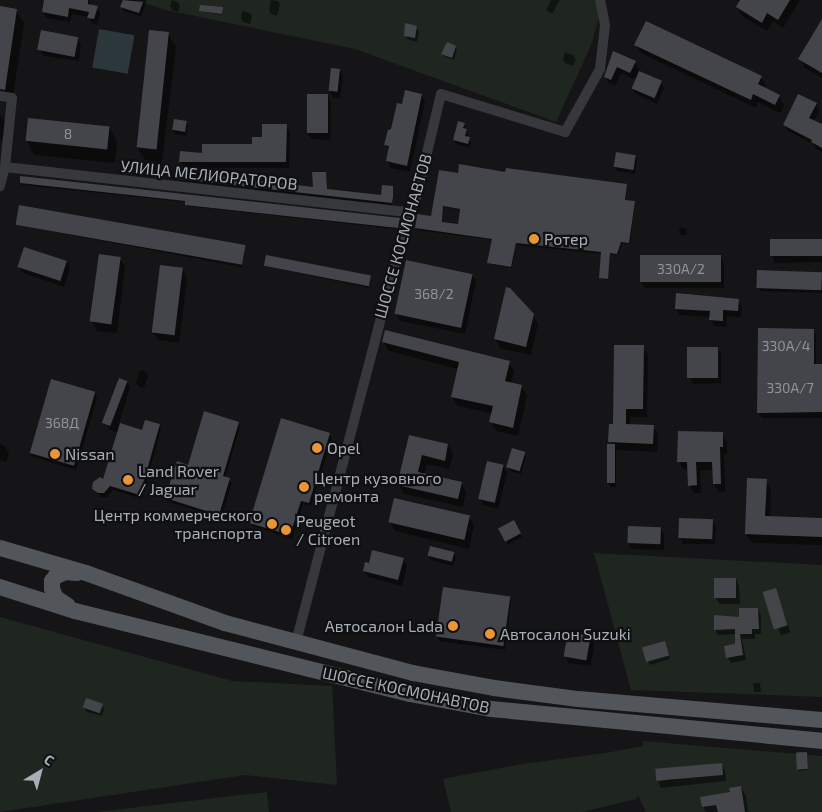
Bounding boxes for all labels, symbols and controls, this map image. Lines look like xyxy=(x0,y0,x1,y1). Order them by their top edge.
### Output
house number: 8 xyxy=(64,126,72,142)
street label: ШОССЕ КОСМОНАВТОВ xyxy=(370,152,436,320)
street label: УЛИЦА МЕЛИОРАТОРОВ xyxy=(120,156,298,194)
place label: Ротер xyxy=(544,229,588,249)
marker: Ротер xyxy=(528,233,540,245)
house number: 330А/2 xyxy=(657,261,705,277)
house number: 368/2 xyxy=(414,286,454,302)
house number: 330А/4 xyxy=(762,338,810,354)
house number: 330А/7 xyxy=(766,380,814,396)
house number: 368Д xyxy=(45,415,79,431)
place label: Opel xyxy=(327,438,360,458)
marker: Opel xyxy=(311,442,323,454)
place label: Nissan xyxy=(65,444,115,464)
marker: Nissan xyxy=(49,448,61,460)
place label: Land Rover / Jaguar xyxy=(138,461,219,499)
place label: Центр кузовного ремонта xyxy=(314,468,442,506)
marker: Land Rover / Jaguar xyxy=(122,474,134,486)
marker: Центр кузовного ремонта xyxy=(298,481,310,493)
place label: Центр коммерческого транспорта xyxy=(94,505,262,543)
place label: Peugeot / Citroen xyxy=(296,511,360,549)
marker: Центр коммерческого транспорта xyxy=(266,518,278,530)
marker: Peugeot / Citroen xyxy=(280,524,292,536)
place label: Автосалон Lada xyxy=(325,616,443,636)
marker: Автосалон Lada xyxy=(447,620,459,632)
place label: Автосалон Suzuki xyxy=(500,624,631,644)
marker: Автосалон Suzuki xyxy=(484,628,496,640)
street label: ШОССЕ КОСМОНАВТОВ xyxy=(321,663,491,717)
north arrow xyxy=(15,747,65,797)
text: С xyxy=(41,750,58,769)

